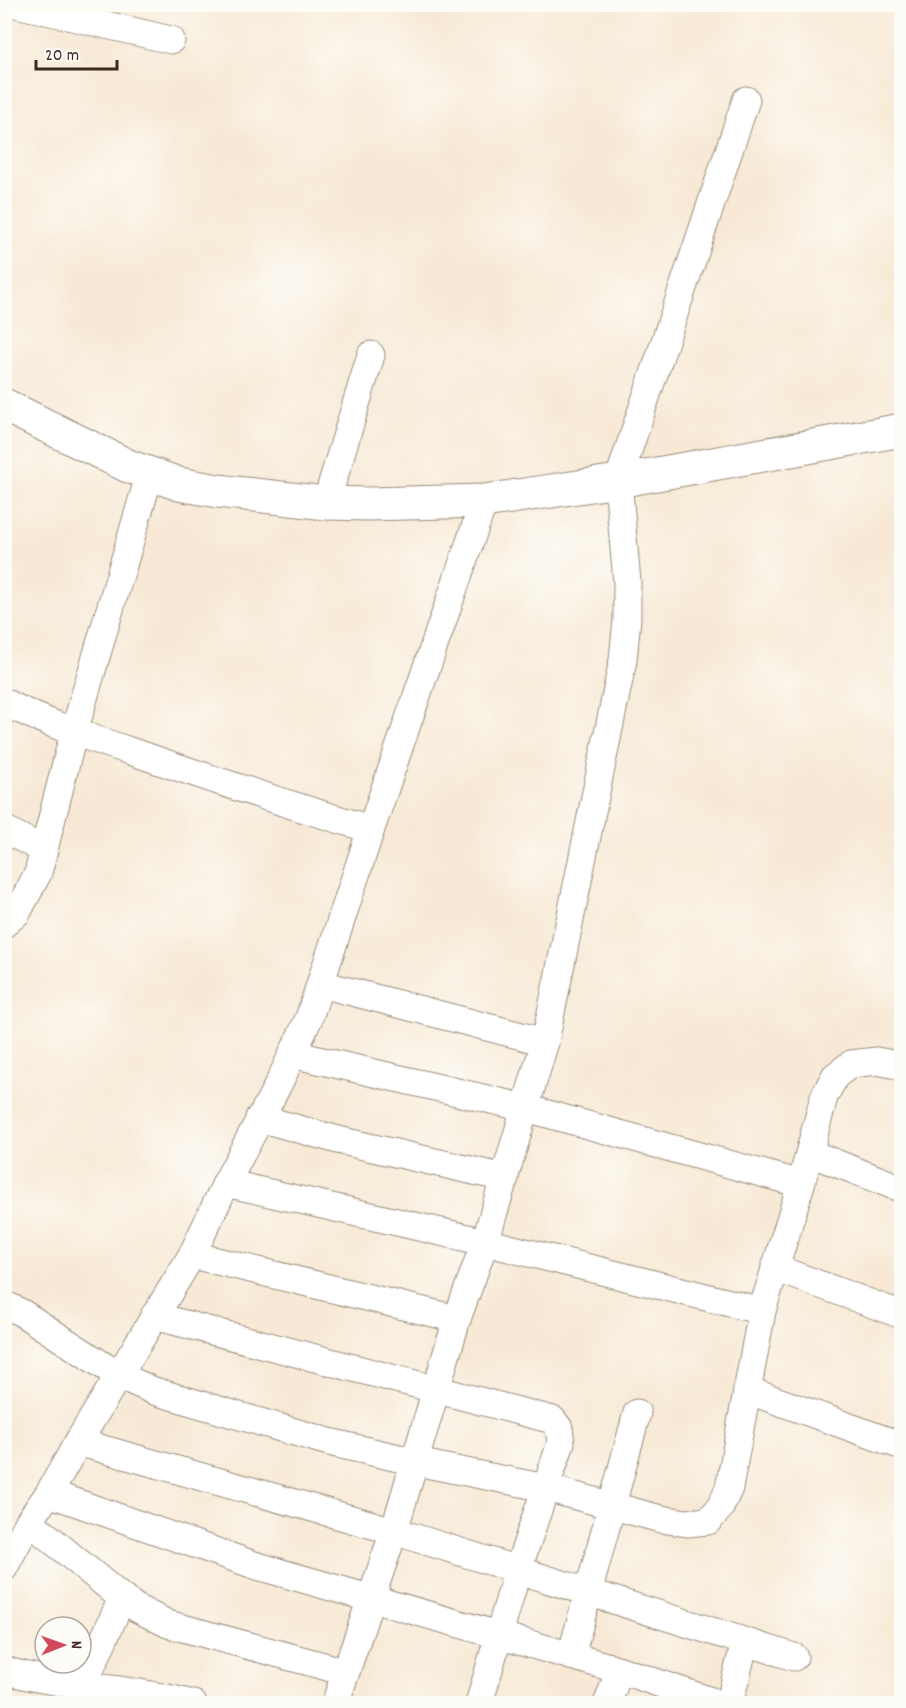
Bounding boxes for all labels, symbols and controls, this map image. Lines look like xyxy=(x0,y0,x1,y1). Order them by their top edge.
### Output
scale bar xyxy=(36,33,117,71)
text: 20 m xyxy=(45,44,79,69)
north arrow xyxy=(33,1615,93,1675)
text: N xyxy=(64,1641,87,1649)

